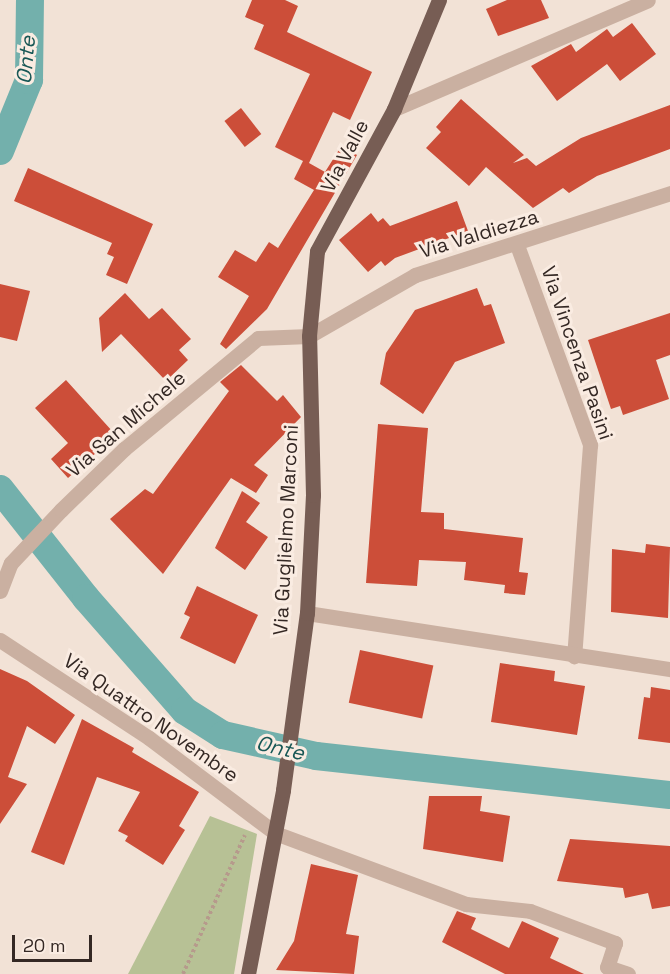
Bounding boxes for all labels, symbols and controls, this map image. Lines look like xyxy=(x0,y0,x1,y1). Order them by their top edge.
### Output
water label: Onte xyxy=(11,35,41,85)
street label: Via Valle xyxy=(316,116,374,196)
street label: Via Valdiezza xyxy=(416,204,542,264)
street label: Via Vincenza Pasini xyxy=(536,263,618,443)
street label: Via San Michele xyxy=(61,366,191,482)
street label: Via Guglielmo Marconi xyxy=(268,424,304,636)
street label: Via Quattro Novembre xyxy=(59,649,243,787)
water label: Onte xyxy=(254,730,306,766)
scale bar xyxy=(15,923,94,961)
text: 20 m xyxy=(23,934,66,957)

